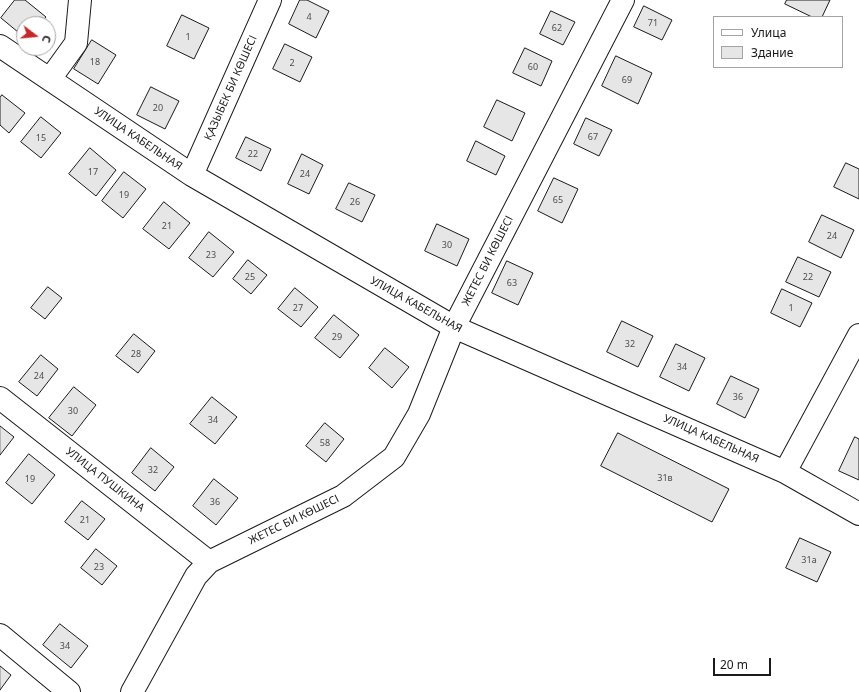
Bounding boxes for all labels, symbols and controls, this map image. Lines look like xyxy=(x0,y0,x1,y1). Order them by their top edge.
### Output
house number: 4 xyxy=(306,12,312,22)
north arrow xyxy=(16,16,56,56)
legend xyxy=(713,16,843,68)
house number: 71 xyxy=(648,18,658,28)
house number: 62 xyxy=(552,23,562,33)
text: Улица xyxy=(751,24,786,41)
house number: 1 xyxy=(185,32,191,42)
street label: ҚАЗЫБЕК БИ КӨШЕСІ xyxy=(202,33,260,143)
text: С xyxy=(39,34,55,45)
text: Здание xyxy=(751,44,793,61)
house number: 18 xyxy=(90,57,100,67)
house number: 2 xyxy=(289,58,295,68)
house number: 60 xyxy=(528,62,538,72)
house number: 69 xyxy=(622,75,632,85)
house number: 20 xyxy=(153,103,163,113)
street label: УЛИЦА КАБЕЛЬНАЯ xyxy=(92,105,184,173)
house number: 67 xyxy=(588,132,598,142)
house number: 15 xyxy=(36,133,46,143)
house number: 22 xyxy=(248,149,258,159)
house number: 17 xyxy=(88,167,98,177)
house number: 24 xyxy=(300,169,310,179)
house number: 19 xyxy=(119,190,129,200)
house number: 65 xyxy=(553,195,563,205)
house number: 26 xyxy=(350,197,360,207)
street label: ЖЕТЕС БИ КӨШЕСІ xyxy=(460,214,516,308)
house number: 21 xyxy=(162,221,172,231)
house number: 24 xyxy=(827,231,837,241)
house number: 30 xyxy=(442,240,452,250)
house number: 23 xyxy=(206,250,216,260)
house number: 25 xyxy=(245,272,255,282)
house number: 22 xyxy=(803,272,813,282)
street label: УЛИЦА КАБЕЛЬНАЯ xyxy=(368,274,464,336)
house number: 63 xyxy=(507,278,517,288)
house number: 27 xyxy=(293,303,303,313)
house number: 1 xyxy=(788,303,794,313)
house number: 29 xyxy=(332,332,342,342)
house number: 32 xyxy=(625,339,635,349)
house number: 28 xyxy=(131,349,141,359)
house number: 34 xyxy=(677,362,687,372)
house number: 24 xyxy=(34,371,44,381)
house number: 36 xyxy=(733,392,743,402)
house number: 30 xyxy=(68,406,78,416)
street label: УЛИЦА КАБЕЛЬНАЯ xyxy=(661,412,761,466)
house number: 34 xyxy=(208,415,218,425)
house number: 58 xyxy=(320,438,330,448)
street label: УЛИЦА ПУШКИНА xyxy=(63,445,147,515)
house number: 32 xyxy=(148,465,158,475)
house number: 31в xyxy=(657,473,673,483)
house number: 19 xyxy=(25,474,35,484)
street label: ЖЕТЕС БИ КӨШЕСІ xyxy=(247,492,341,548)
house number: 36 xyxy=(210,497,220,507)
house number: 21 xyxy=(80,515,90,525)
house number: 31а xyxy=(801,555,817,565)
house number: 23 xyxy=(94,562,104,572)
house number: 34 xyxy=(60,641,70,651)
scale bar xyxy=(715,650,773,676)
text: 20 m xyxy=(720,656,748,673)

